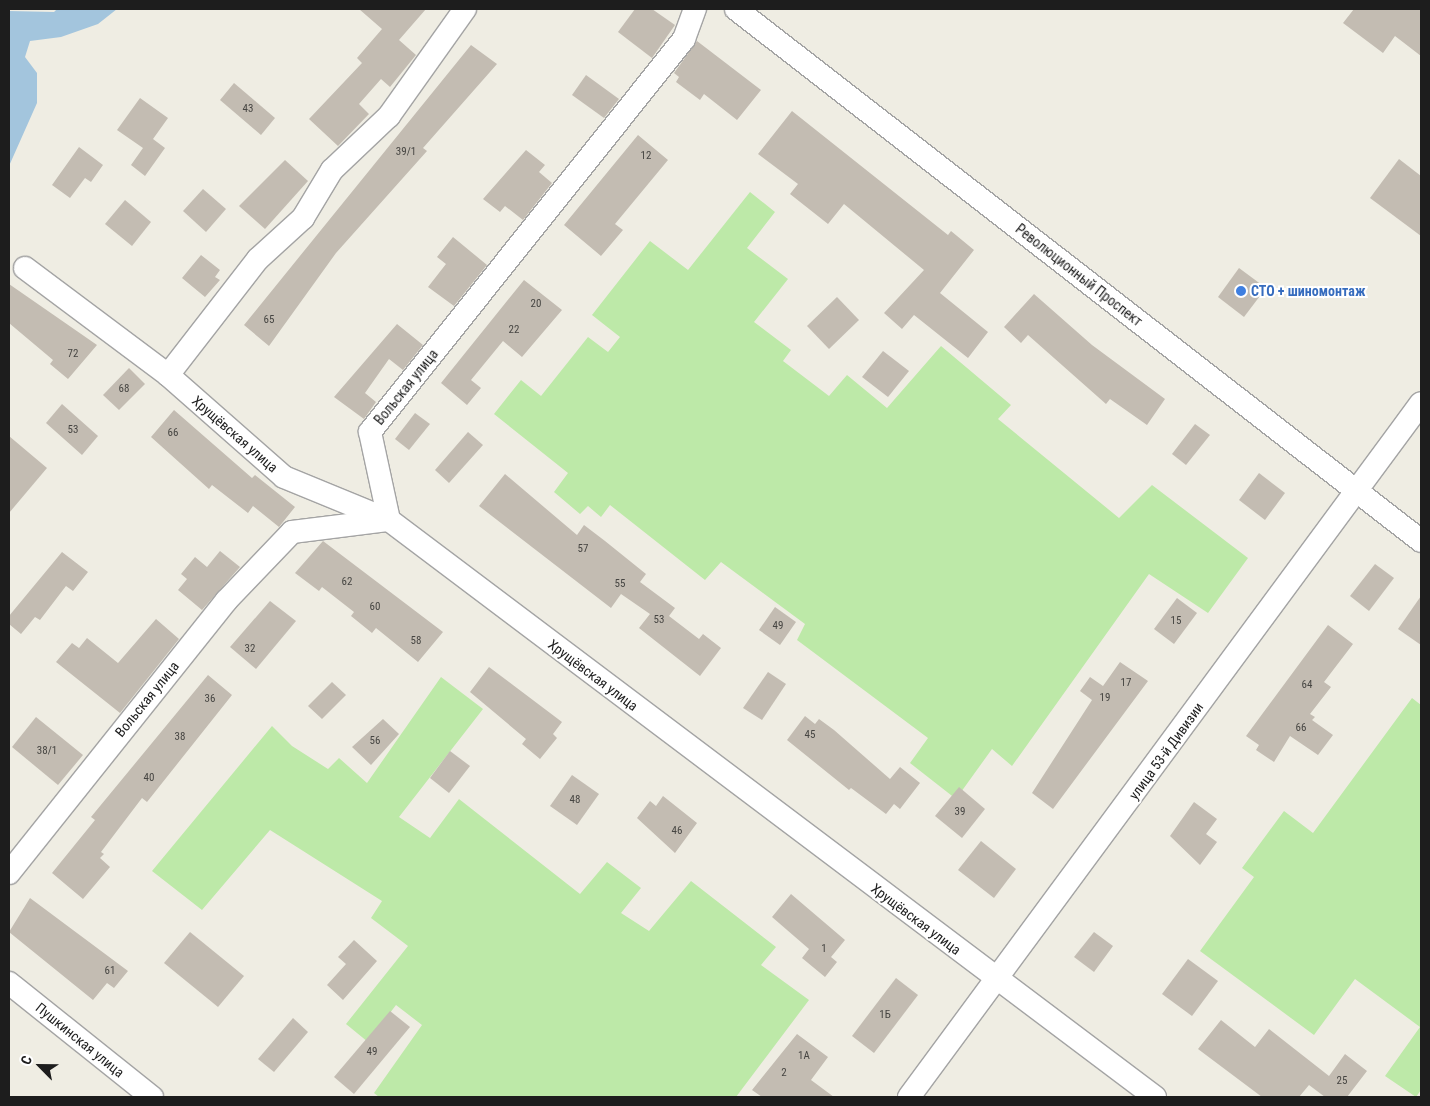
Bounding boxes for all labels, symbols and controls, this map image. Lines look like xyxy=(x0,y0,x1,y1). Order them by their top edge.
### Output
house number: 43 xyxy=(243,102,253,116)
house number: 39/1 xyxy=(396,145,416,159)
house number: 12 xyxy=(641,149,651,163)
street label: Революционный Проспект xyxy=(1012,220,1146,330)
place label: СТО + шиномонтаж xyxy=(1251,283,1365,299)
marker: СТО + шиномонтаж xyxy=(1235,285,1247,297)
house number: 20 xyxy=(531,297,541,311)
house number: 65 xyxy=(264,313,274,327)
house number: 22 xyxy=(509,323,519,337)
street label: Вольская улица xyxy=(370,346,442,428)
house number: 72 xyxy=(68,347,78,361)
house number: 68 xyxy=(119,382,129,396)
street label: Хрущёвская улица xyxy=(189,392,281,476)
house number: 53 xyxy=(68,423,78,437)
house number: 66 xyxy=(168,426,178,440)
house number: 57 xyxy=(578,542,588,556)
house number: 62 xyxy=(342,575,352,589)
house number: 55 xyxy=(615,577,625,591)
house number: 60 xyxy=(370,600,380,614)
house number: 53 xyxy=(654,613,664,627)
house number: 15 xyxy=(1171,614,1181,628)
house number: 49 xyxy=(773,619,783,633)
house number: 58 xyxy=(411,634,421,648)
street label: Хрущёвская улица xyxy=(545,636,641,714)
house number: 32 xyxy=(245,642,255,656)
street label: Вольская улица xyxy=(111,658,183,740)
house number: 17 xyxy=(1121,676,1131,690)
house number: 64 xyxy=(1302,678,1312,692)
house number: 19 xyxy=(1100,691,1110,705)
house number: 36 xyxy=(205,692,215,706)
street label: улица 53-й Дивизии xyxy=(1125,699,1207,803)
house number: 66 xyxy=(1296,721,1306,735)
house number: 45 xyxy=(805,728,815,742)
house number: 38 xyxy=(175,730,185,744)
house number: 56 xyxy=(370,734,380,748)
house number: 38/1 xyxy=(37,744,57,758)
house number: 40 xyxy=(144,771,154,785)
house number: 48 xyxy=(570,793,580,807)
house number: 39 xyxy=(955,805,965,819)
house number: 46 xyxy=(672,824,682,838)
street label: Хрущёвская улица xyxy=(868,880,964,958)
house number: 1 xyxy=(821,942,827,956)
house number: 61 xyxy=(105,964,115,978)
street label: Пушкинская улица xyxy=(32,999,128,1081)
house number: 1Б xyxy=(879,1008,891,1022)
north arrow xyxy=(15,1041,65,1091)
house number: 49 xyxy=(367,1045,377,1059)
house number: 1А xyxy=(798,1049,810,1063)
text: С xyxy=(17,1053,35,1067)
house number: 2 xyxy=(781,1066,787,1080)
house number: 25 xyxy=(1337,1074,1347,1088)

